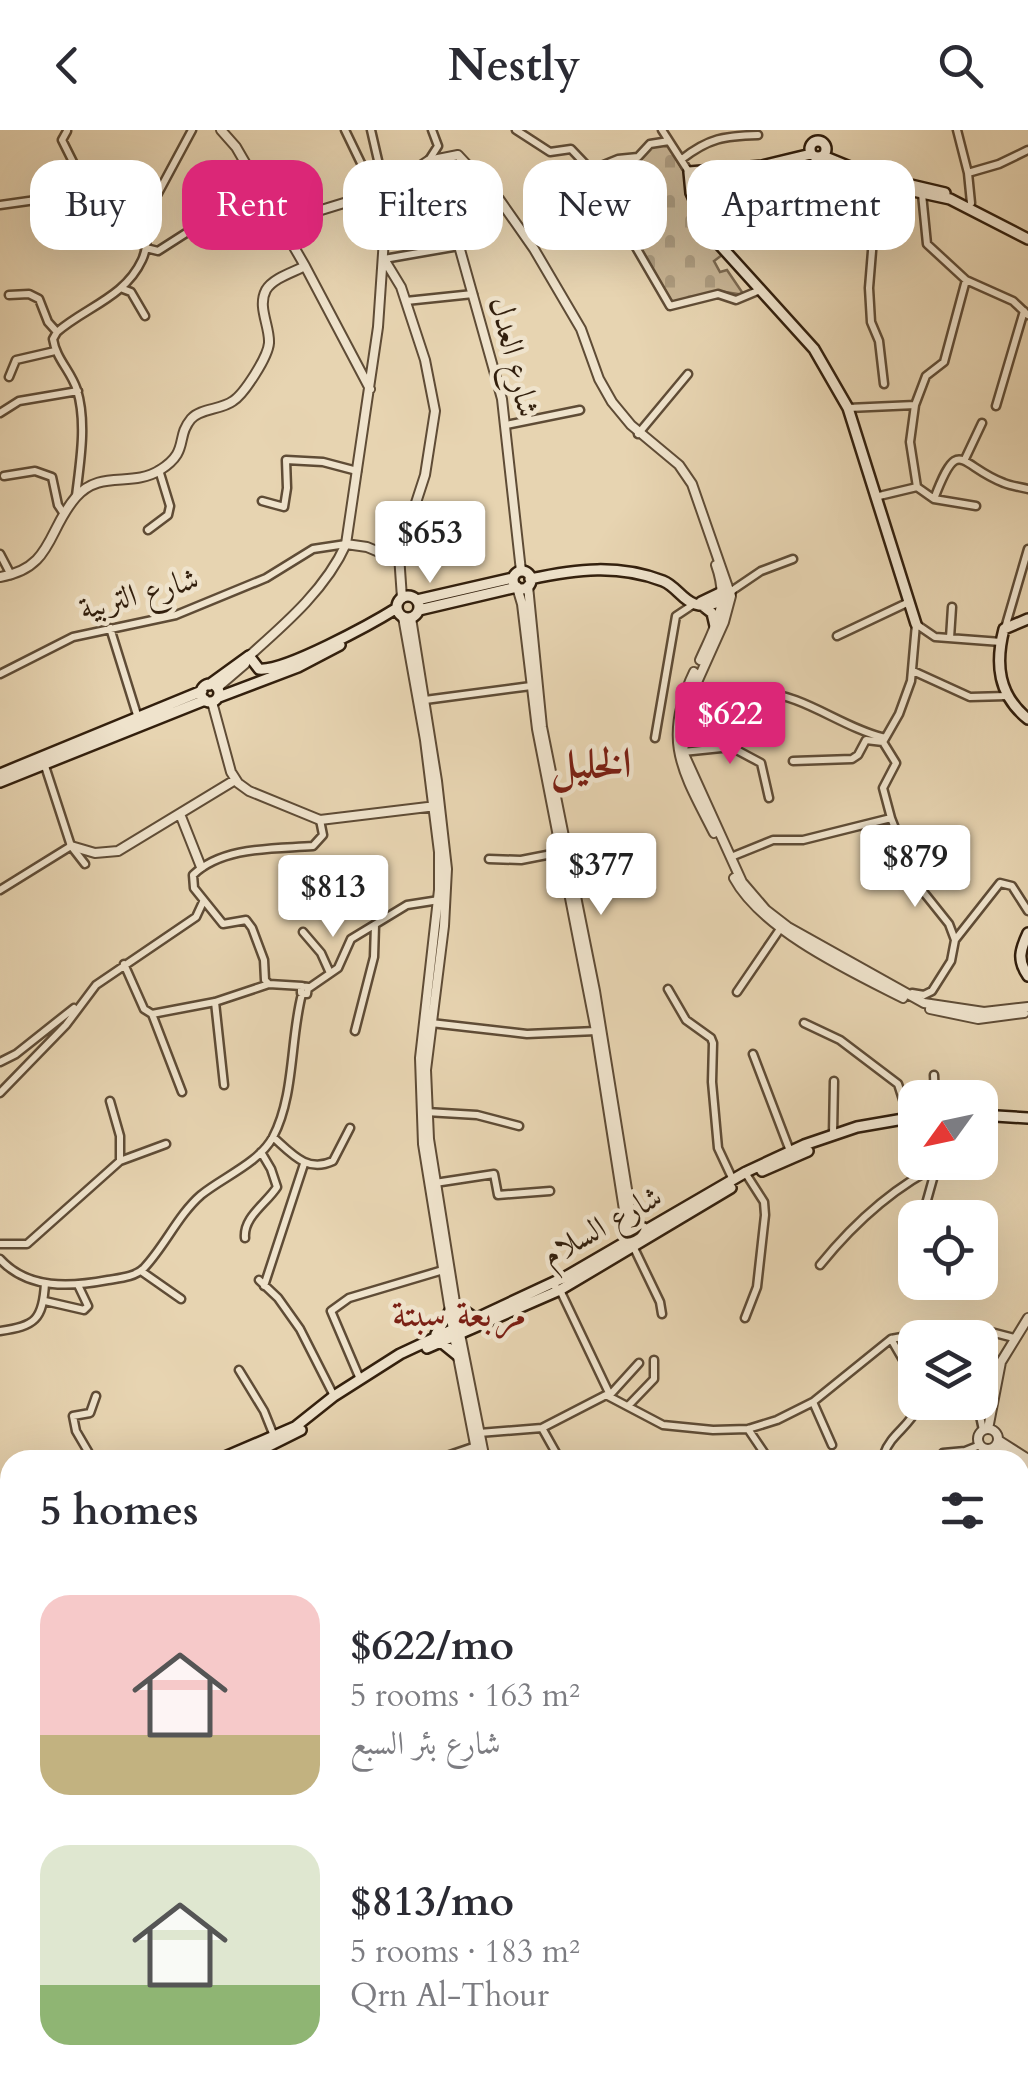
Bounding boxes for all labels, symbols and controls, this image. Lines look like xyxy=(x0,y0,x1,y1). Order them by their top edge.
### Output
text: Nestly xyxy=(448,35,580,96)
icon: back xyxy=(40,38,95,93)
icon: search xyxy=(933,38,988,93)
chip: Buy xyxy=(30,160,162,250)
chip: Rent xyxy=(182,160,323,250)
chip: Filters xyxy=(343,160,503,250)
chip: New xyxy=(523,160,667,250)
chip: Apartment xyxy=(687,160,915,250)
street label: شارع العدل xyxy=(474,292,550,423)
pin: $653 xyxy=(371,501,489,586)
text: $653 xyxy=(397,511,463,555)
street label: شارع التربية xyxy=(74,557,205,635)
pin: $622 xyxy=(671,682,789,767)
text: $622 xyxy=(697,692,763,736)
district label: الخليل xyxy=(550,735,632,793)
pin: $879 xyxy=(856,825,974,910)
pin: $377 xyxy=(542,833,660,918)
text: $879 xyxy=(882,835,948,879)
text: $377 xyxy=(568,843,634,887)
pin: $813 xyxy=(274,855,392,940)
text: $813 xyxy=(300,865,366,909)
north arrow xyxy=(898,1080,998,1180)
map controls xyxy=(898,1080,998,1420)
street label: شارع السلام xyxy=(534,1175,673,1281)
button: locate xyxy=(898,1200,998,1300)
district label: مربعة سبتة xyxy=(392,1288,526,1340)
button: layers xyxy=(898,1320,998,1420)
text: 5 homes xyxy=(40,1482,198,1539)
icon: filters xyxy=(935,1483,990,1538)
text: $622/mo xyxy=(350,1617,514,1674)
icon: home xyxy=(120,1635,240,1755)
text: 5 rooms · 163 m² xyxy=(350,1674,580,1718)
text: شارع بئر السبع xyxy=(350,1722,501,1766)
text: $813/mo xyxy=(350,1873,514,1930)
icon: home xyxy=(120,1885,240,2005)
text: 5 rooms · 183 m² xyxy=(350,1930,580,1974)
text: Qrn Al-Thour xyxy=(350,1974,549,2018)

